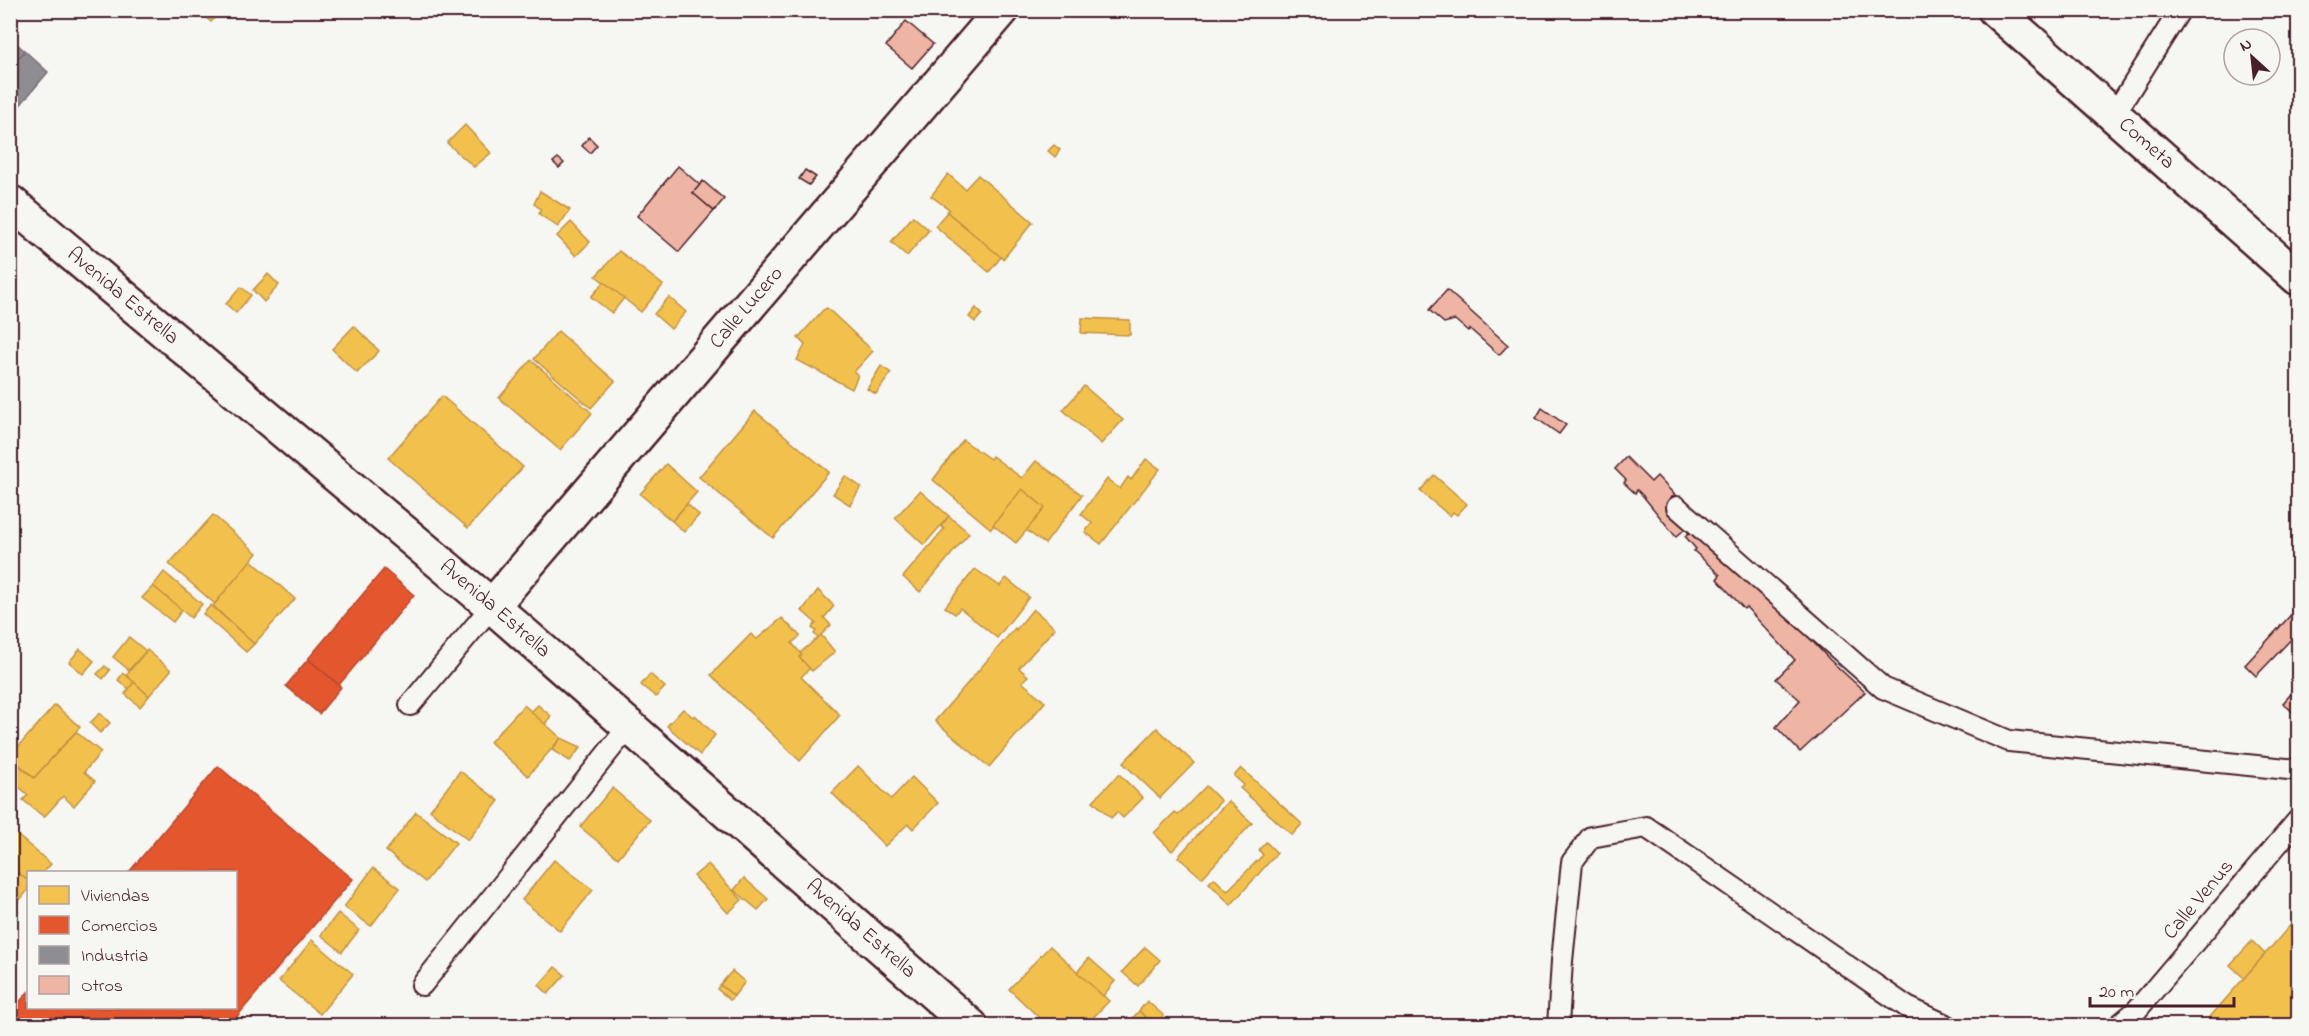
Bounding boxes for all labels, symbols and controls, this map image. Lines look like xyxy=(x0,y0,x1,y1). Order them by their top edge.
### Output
north arrow xyxy=(2222,27,2282,87)
text: N xyxy=(2236,32,2257,59)
street label: Cometa xyxy=(2111,111,2181,177)
street label: Avenida Estrella xyxy=(60,240,185,352)
street label: Calle Lucero xyxy=(703,260,791,356)
street label: Avenida Estrella xyxy=(432,553,557,666)
street label: Calle Venus xyxy=(2156,853,2242,947)
legend xyxy=(27,871,237,1009)
street label: Avenida Estrella xyxy=(799,872,922,986)
text: Viviendas xyxy=(80,884,150,910)
text: Comercios xyxy=(81,914,158,940)
text: Industria xyxy=(81,944,148,970)
scale bar xyxy=(2090,970,2234,1008)
text: Otros xyxy=(81,974,123,1000)
text: 20 m xyxy=(2099,980,2134,1006)

